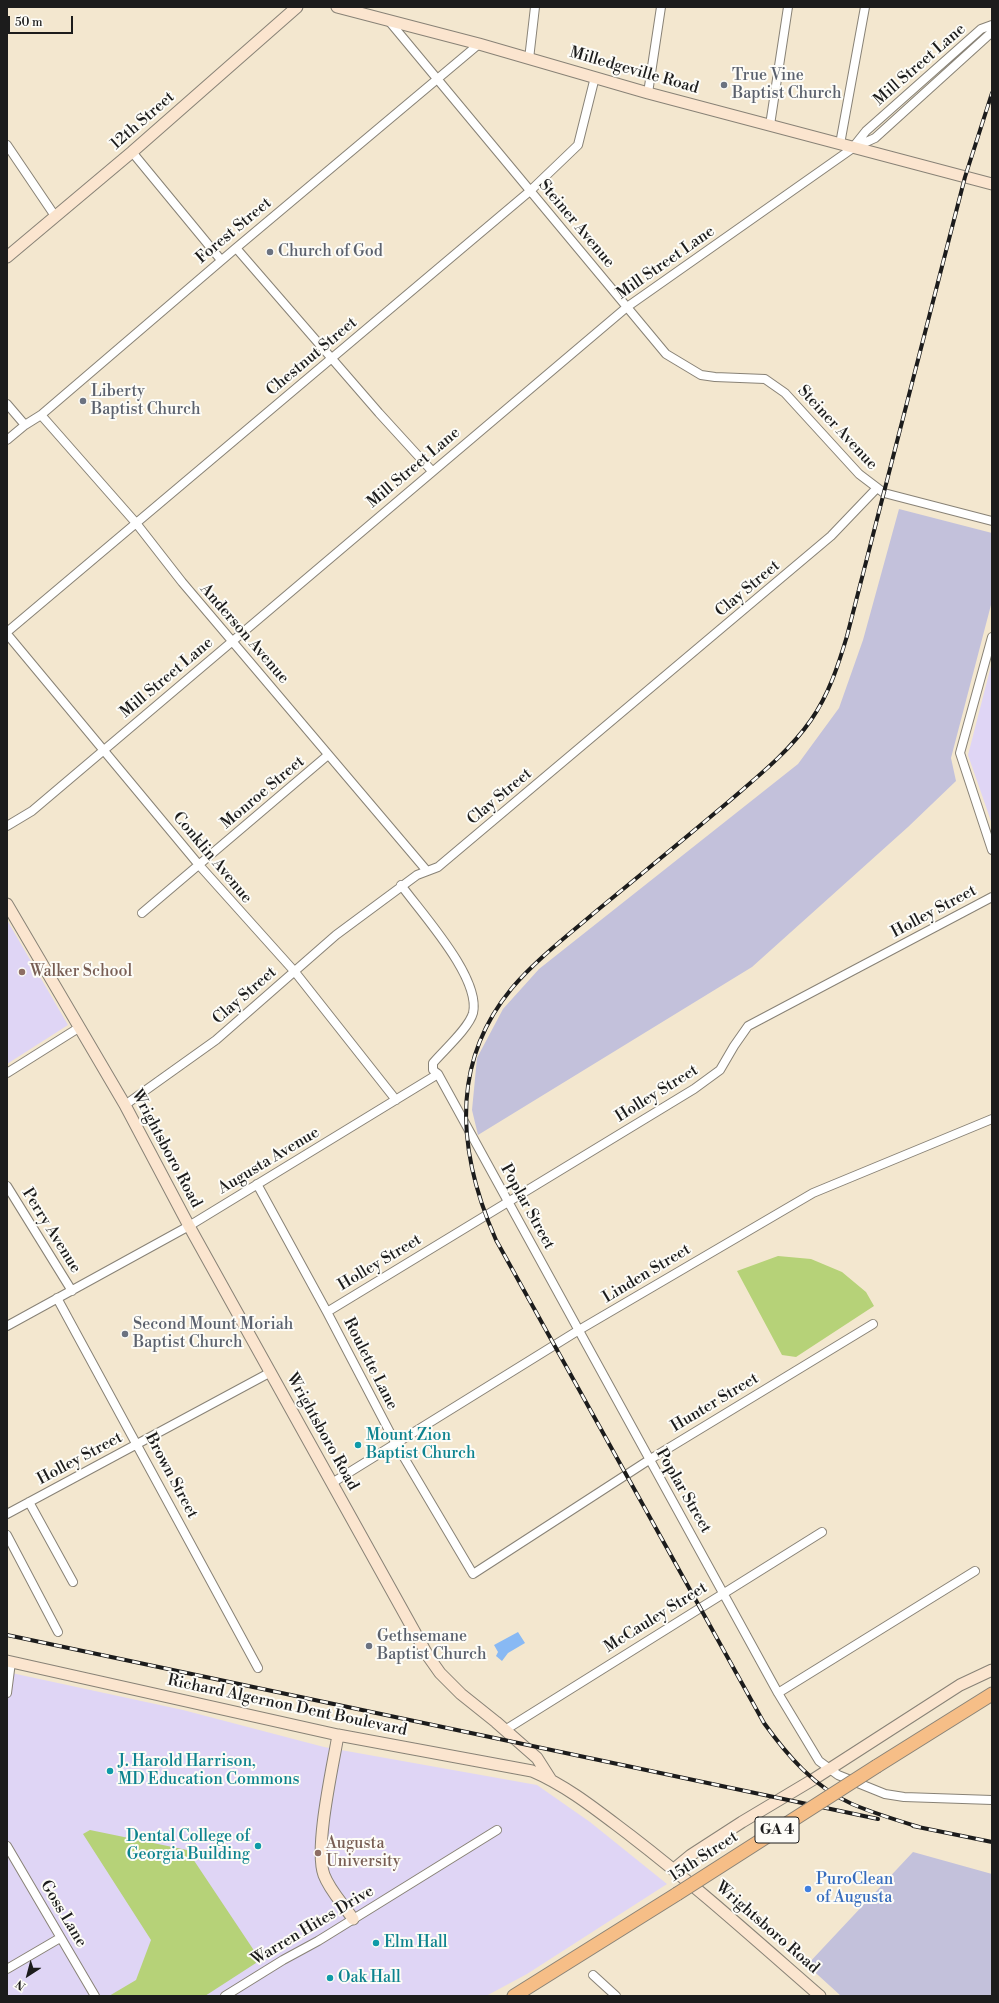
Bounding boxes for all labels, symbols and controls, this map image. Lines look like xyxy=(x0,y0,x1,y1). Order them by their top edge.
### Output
scale bar xyxy=(10,8,75,34)
text: 50 m xyxy=(15,15,43,30)
street label: Mill Street Lane xyxy=(870,20,970,110)
street label: Milledgeville Road xyxy=(567,43,701,99)
place label: True Vine Baptist Church xyxy=(732,66,841,104)
marker: True Vine Baptist Church xyxy=(719,80,729,90)
street label: 12th Street xyxy=(107,88,179,154)
street label: Steiner Avenue xyxy=(534,176,618,272)
street label: Forest Street xyxy=(192,194,276,268)
street label: Mill Street Lane xyxy=(613,222,719,304)
place label: Church of God xyxy=(278,242,383,262)
marker: Church of God xyxy=(265,247,275,257)
street label: Chestnut Street xyxy=(263,313,361,401)
place label: Liberty Baptist Church xyxy=(91,382,200,420)
street label: Steiner Avenue xyxy=(793,382,881,474)
marker: Liberty Baptist Church xyxy=(78,396,88,406)
street label: Mill Street Lane xyxy=(364,424,464,512)
street label: Clay Street xyxy=(712,557,784,621)
street label: Anderson Avenue xyxy=(195,580,293,688)
street label: Mill Street Lane xyxy=(117,634,217,722)
street label: Monroe Street xyxy=(217,752,309,834)
street label: Clay Street xyxy=(464,765,536,829)
street label: Conklin Avenue xyxy=(168,808,256,908)
street label: Holley Street xyxy=(888,881,980,943)
place label: Walker School xyxy=(30,962,132,982)
street label: Clay Street xyxy=(209,963,281,1029)
marker: Walker School xyxy=(17,967,27,977)
street label: Holley Street xyxy=(612,1061,702,1127)
street label: Wrightsboro Road xyxy=(127,1087,205,1211)
street label: Augusta Avenue xyxy=(215,1123,323,1199)
street label: Poplar Street xyxy=(496,1161,558,1253)
street label: Perry Avenue xyxy=(17,1185,85,1277)
street label: Holley Street xyxy=(335,1231,425,1295)
street label: Linden Street xyxy=(600,1240,694,1308)
place label: Second Mount Moriah Baptist Church xyxy=(133,1315,293,1353)
street label: Roulette Lane xyxy=(339,1315,401,1413)
marker: Second Mount Moriah Baptist Church xyxy=(120,1329,130,1339)
street label: Hunter Street xyxy=(668,1369,762,1437)
street label: Wrightsboro Road xyxy=(282,1370,362,1494)
place label: Mount Zion Baptist Church xyxy=(366,1426,475,1464)
street label: Holley Street xyxy=(34,1428,126,1490)
street label: Brown Street xyxy=(140,1430,202,1522)
marker: Mount Zion Baptist Church xyxy=(353,1440,363,1450)
street label: Poplar Street xyxy=(651,1445,715,1537)
street label: McCauley Street xyxy=(601,1579,711,1657)
place label: Gethsemane Baptist Church xyxy=(377,1627,486,1665)
marker: Gethsemane Baptist Church xyxy=(364,1641,374,1651)
street label: Richard Algernon Dent Boulevard xyxy=(165,1671,409,1741)
place label: J. Harold Harrison, MD Education Commons xyxy=(118,1752,300,1790)
marker: J. Harold Harrison, MD Education Commons xyxy=(105,1766,115,1776)
road number: GA 4 xyxy=(755,1817,799,1843)
place label: Dental College of Georgia Building xyxy=(126,1827,250,1865)
street label: 15th Street xyxy=(666,1828,742,1886)
place label: Augusta University xyxy=(326,1834,400,1872)
marker: Dental College of Georgia Building xyxy=(253,1841,263,1851)
marker: Augusta University xyxy=(313,1848,323,1858)
place label: PuroClean of Augusta xyxy=(816,1870,893,1908)
street label: Goss Lane xyxy=(36,1877,90,1951)
street label: Wrightsboro Road xyxy=(711,1878,823,1978)
street label: Warren Hites Drive xyxy=(248,1882,378,1970)
marker: PuroClean of Augusta xyxy=(803,1884,813,1894)
place label: Elm Hall xyxy=(384,1933,447,1953)
marker: Elm Hall xyxy=(371,1938,381,1948)
north arrow xyxy=(8,1955,48,1995)
place label: Oak Hall xyxy=(338,1968,401,1988)
marker: Oak Hall xyxy=(325,1973,335,1983)
text: N xyxy=(13,1976,29,1993)

